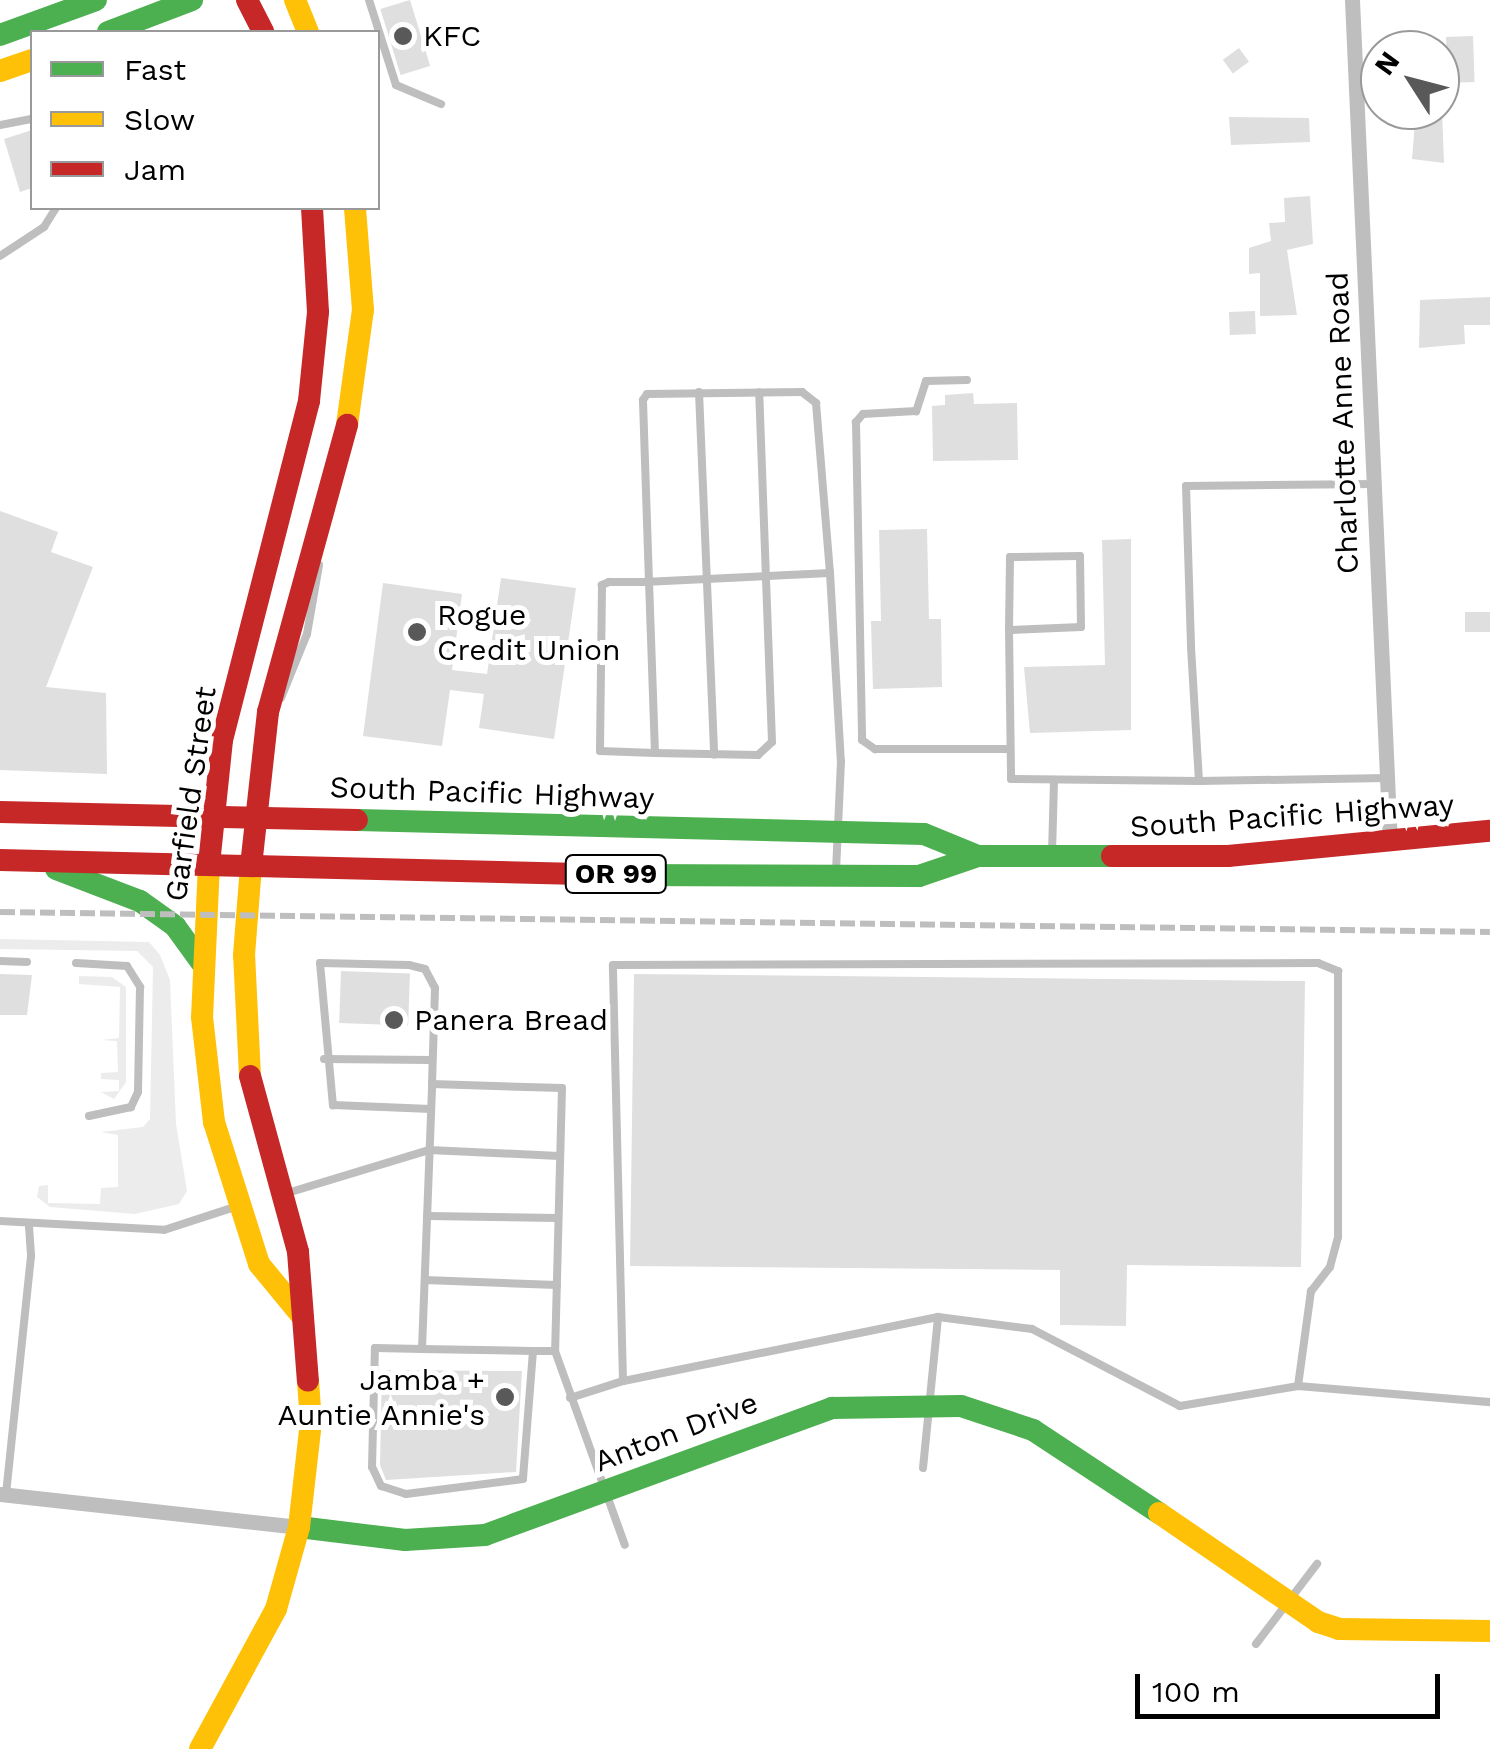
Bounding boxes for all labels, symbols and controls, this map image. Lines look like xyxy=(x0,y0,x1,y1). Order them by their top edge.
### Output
place label: KFC xyxy=(423,18,481,54)
marker: KFC xyxy=(392,25,414,47)
legend xyxy=(30,30,380,210)
north arrow xyxy=(1360,30,1460,130)
text: N xyxy=(1367,45,1406,81)
text: Fast xyxy=(124,52,186,87)
text: Slow xyxy=(124,102,195,137)
text: Jam xyxy=(124,152,186,187)
street label: Charlotte Anne Road xyxy=(1320,271,1366,575)
place label: Rogue Credit Union xyxy=(437,597,620,668)
marker: Rogue Credit Union xyxy=(406,621,428,643)
street label: Garfield Street xyxy=(158,684,224,904)
street label: South Pacific Highway xyxy=(329,769,655,817)
street label: South Pacific Highway xyxy=(1129,787,1455,845)
road number: OR 99 xyxy=(564,851,668,897)
place label: Panera Bread xyxy=(414,1002,609,1038)
marker: Panera Bread xyxy=(383,1009,405,1031)
place label: Jamba + Auntie Annie's xyxy=(276,1362,485,1432)
street label: Anton Drive xyxy=(589,1384,763,1480)
marker: Jamba + Auntie Annie's xyxy=(494,1386,516,1408)
scale bar xyxy=(1140,1654,1445,1716)
text: 100 m xyxy=(1152,1674,1240,1709)

